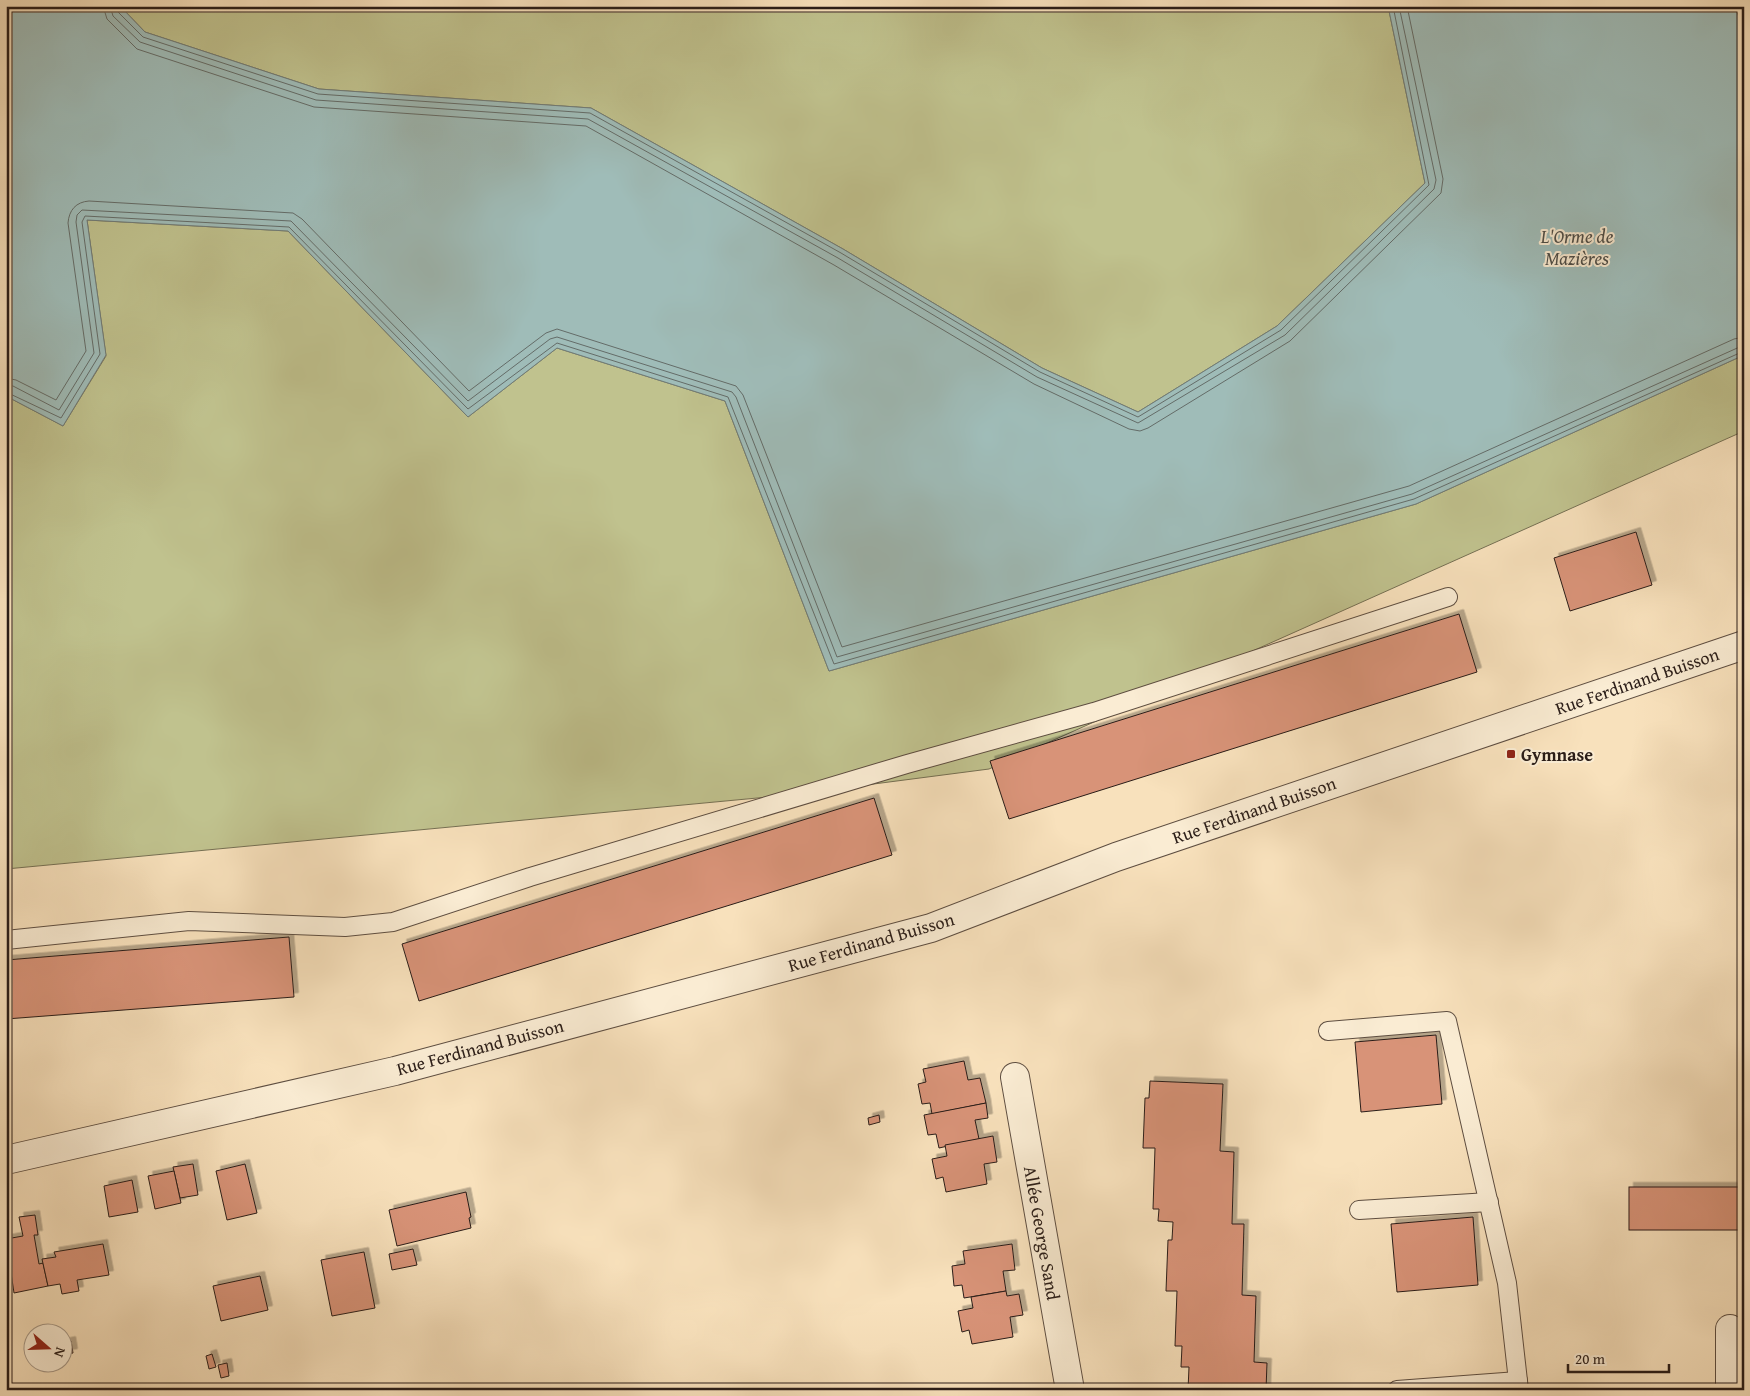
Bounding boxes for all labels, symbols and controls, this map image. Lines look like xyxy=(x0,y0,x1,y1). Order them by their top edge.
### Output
water label: L'Orme de Mazières xyxy=(1540,222,1614,272)
street label: Rue Ferdinand Buisson xyxy=(1551,640,1723,722)
place label: Gymnase xyxy=(1521,741,1593,768)
marker: Gymnase xyxy=(1505,748,1517,760)
street label: Rue Ferdinand Buisson xyxy=(1168,769,1340,851)
street label: Rue Ferdinand Buisson xyxy=(785,905,957,979)
street label: Rue Ferdinand Buisson xyxy=(394,1012,566,1082)
street label: Allée George Sand xyxy=(1017,1164,1067,1303)
north arrow xyxy=(22,1324,72,1374)
scale bar xyxy=(1568,1341,1669,1373)
text: N xyxy=(49,1345,71,1361)
text: 20 m xyxy=(1575,1348,1606,1369)

